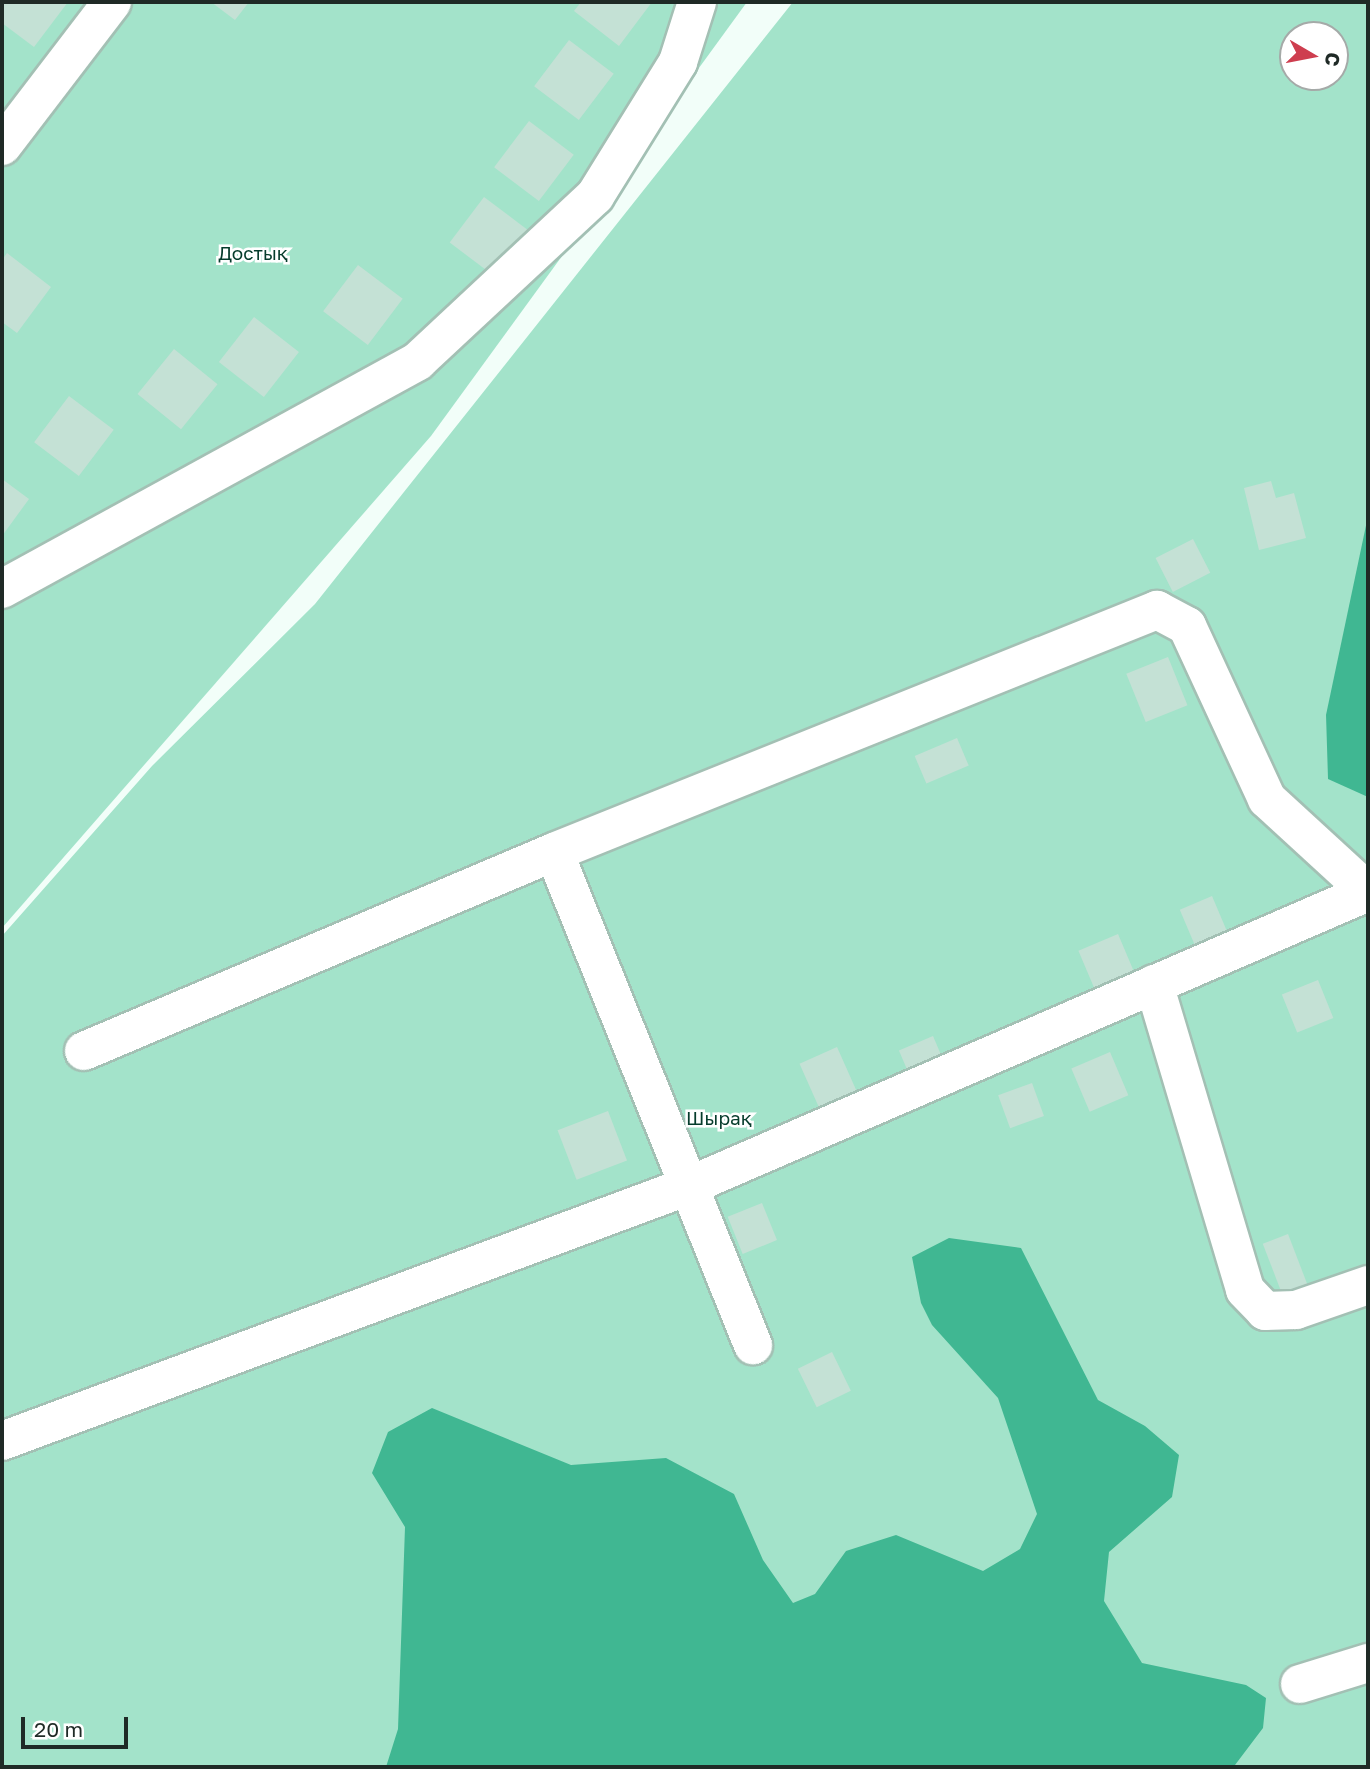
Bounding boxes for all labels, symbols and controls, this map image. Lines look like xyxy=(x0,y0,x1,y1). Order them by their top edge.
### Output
north arrow xyxy=(1279,21,1349,91)
text: С xyxy=(1321,51,1346,68)
park label: Достық xyxy=(218,242,288,264)
park label: Шырақ xyxy=(686,1107,752,1129)
scale bar xyxy=(24,1702,131,1746)
text: 20 m xyxy=(34,1716,83,1742)

